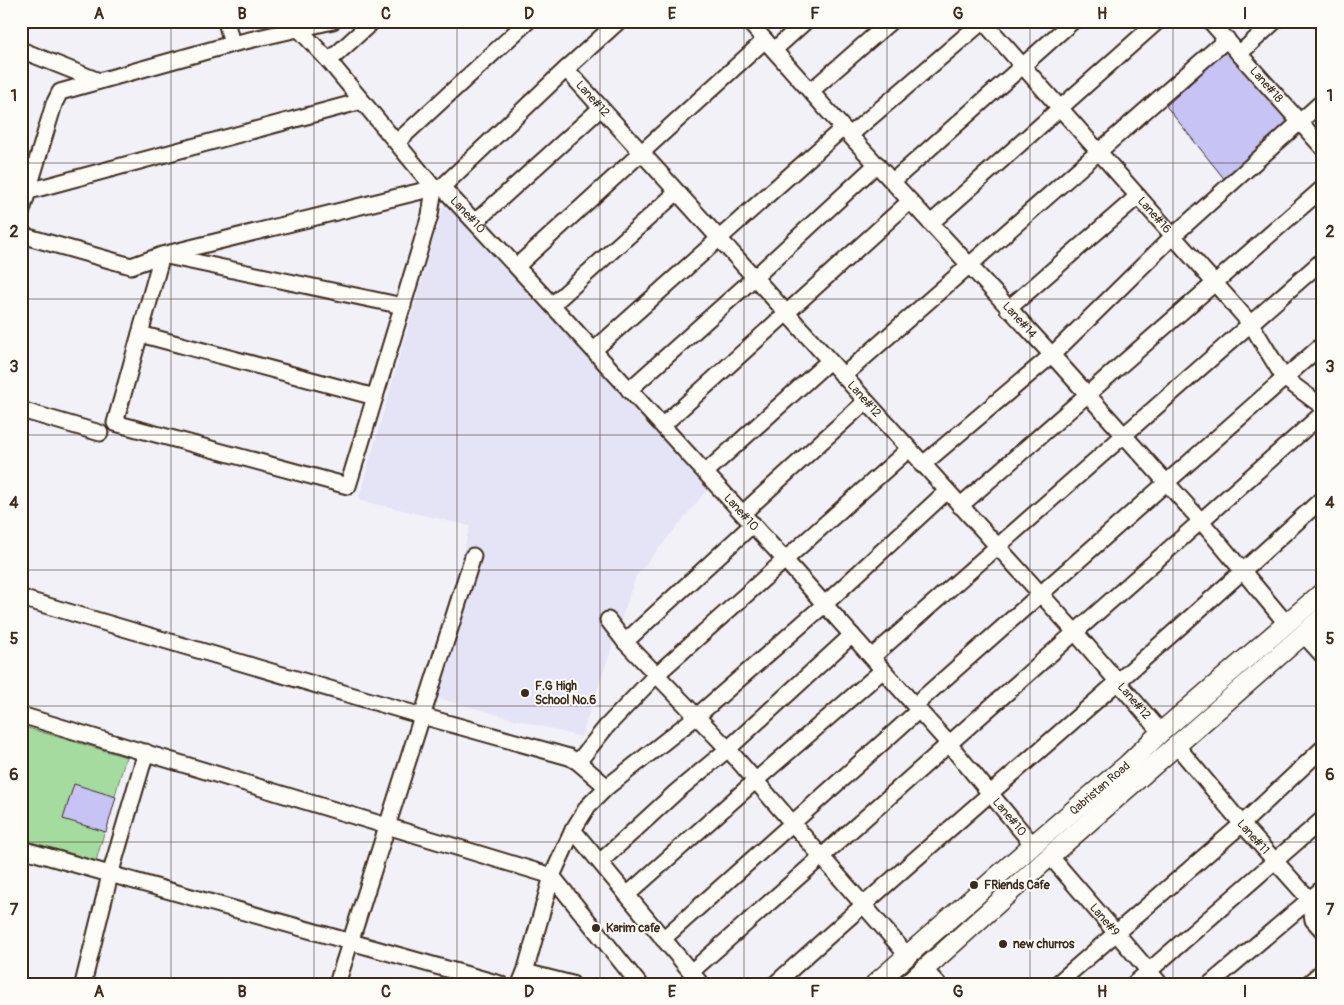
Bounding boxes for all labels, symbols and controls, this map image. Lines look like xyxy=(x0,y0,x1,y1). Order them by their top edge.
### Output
text: A xyxy=(94,4,105,24)
text: B xyxy=(237,4,247,24)
text: C xyxy=(381,4,391,24)
text: D xyxy=(524,4,534,24)
text: E xyxy=(668,4,677,24)
text: F xyxy=(810,4,820,24)
text: G xyxy=(953,4,964,24)
text: H xyxy=(1097,4,1107,24)
text: I xyxy=(1243,4,1247,24)
street label: Lane#18 xyxy=(1246,64,1286,106)
street label: Lane#12 xyxy=(572,78,613,120)
text: 1 xyxy=(11,86,17,106)
text: 1 xyxy=(1327,86,1333,106)
street label: Lane#10 xyxy=(447,194,488,237)
street label: Lane#16 xyxy=(1134,194,1174,237)
text: 2 xyxy=(10,222,19,242)
text: 2 xyxy=(1326,222,1335,242)
street label: Lane#14 xyxy=(999,299,1040,342)
text: 3 xyxy=(10,357,19,377)
text: 3 xyxy=(1326,357,1335,377)
street label: Lane#12 xyxy=(844,378,884,421)
street label: Lane#10 xyxy=(720,491,762,534)
text: 4 xyxy=(9,493,19,513)
text: 4 xyxy=(1325,493,1335,513)
text: 5 xyxy=(10,629,19,649)
text: 5 xyxy=(1326,629,1335,649)
place label: F.G High School No.6 xyxy=(535,679,596,708)
street label: Lane#12 xyxy=(1114,680,1154,723)
marker: F.G High School No.6 xyxy=(519,687,531,699)
street label: Qabristan Road xyxy=(1067,758,1133,819)
text: 6 xyxy=(9,765,19,785)
text: 6 xyxy=(1325,765,1335,785)
street label: Lane#10 xyxy=(989,795,1029,839)
street label: Lane#11 xyxy=(1233,817,1272,858)
place label: FRiends Cafe xyxy=(984,878,1051,893)
marker: FRiends Cafe xyxy=(968,879,980,891)
text: 7 xyxy=(10,900,19,920)
text: 7 xyxy=(1326,900,1335,920)
street label: Lane#9 xyxy=(1086,901,1123,939)
place label: Karim cafe xyxy=(606,921,661,936)
marker: Karim cafe xyxy=(590,922,602,934)
place label: new churros xyxy=(1013,937,1075,952)
marker: new churros xyxy=(997,938,1009,950)
text: A xyxy=(94,982,105,1002)
text: B xyxy=(237,982,247,1002)
text: C xyxy=(381,982,391,1002)
text: D xyxy=(524,982,534,1002)
text: E xyxy=(668,982,677,1002)
text: F xyxy=(810,982,820,1002)
text: G xyxy=(953,982,964,1002)
text: H xyxy=(1097,982,1107,1002)
text: I xyxy=(1243,982,1247,1002)

